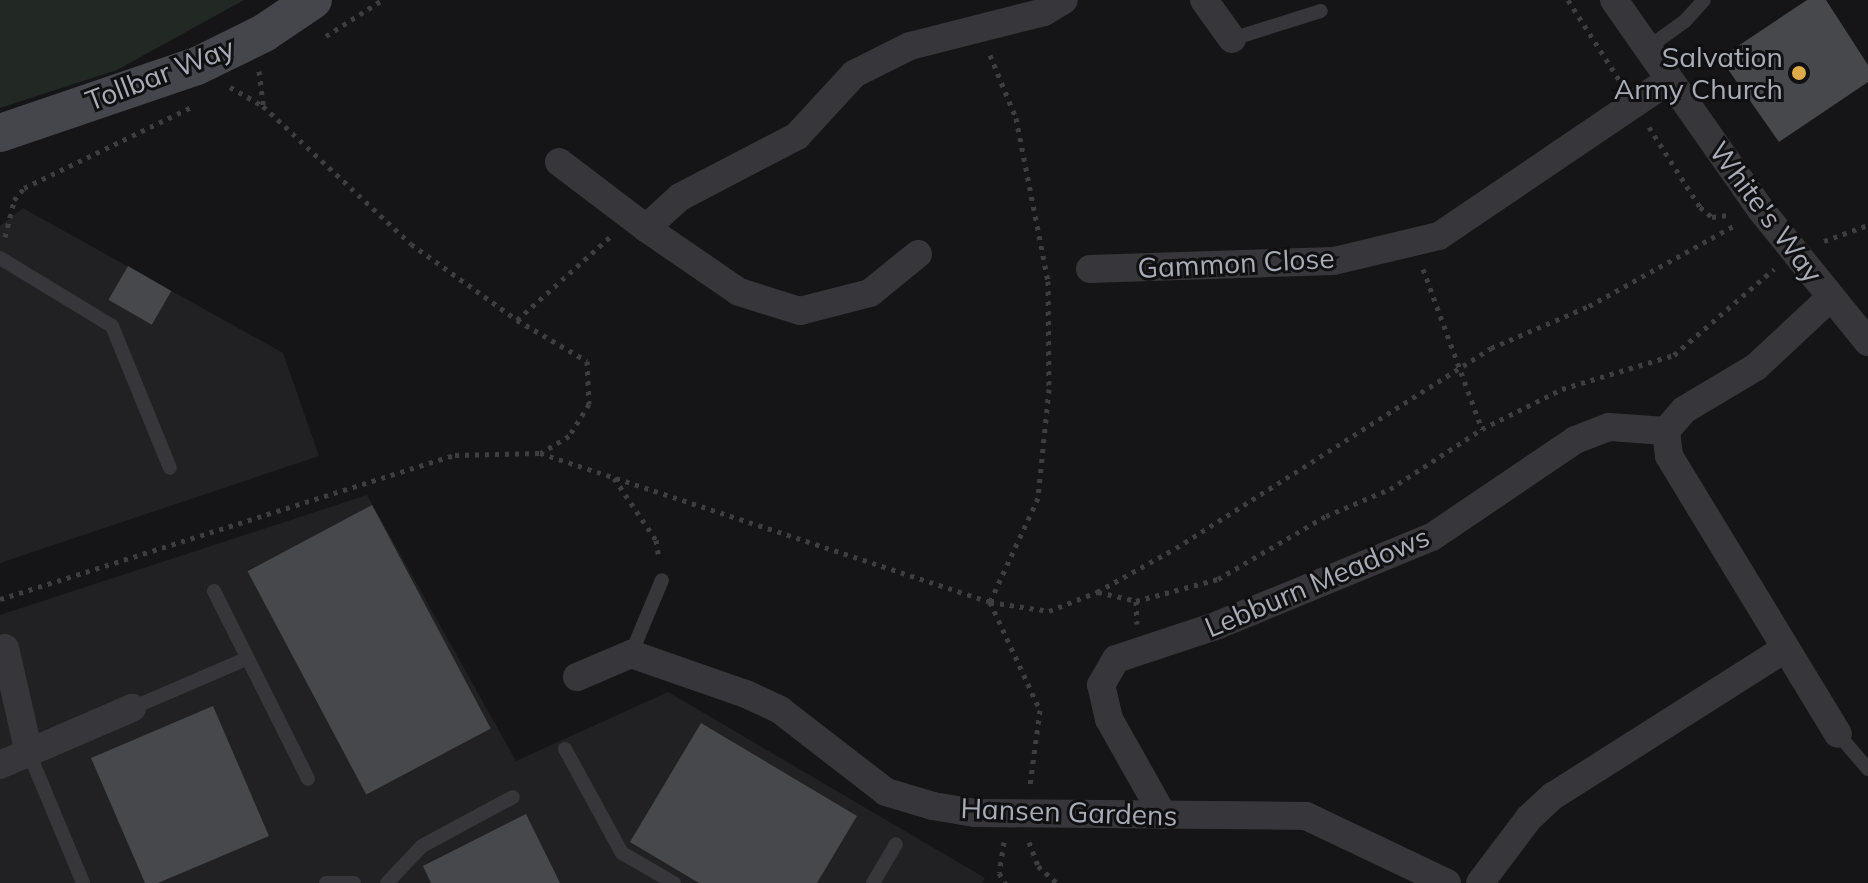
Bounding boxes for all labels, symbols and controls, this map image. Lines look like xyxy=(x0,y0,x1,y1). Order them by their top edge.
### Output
street label: Tollbar Way xyxy=(81,30,239,118)
place label: Salvation Army Church xyxy=(1614,40,1783,106)
marker: Salvation Army Church xyxy=(1790,64,1808,82)
street label: White's Way xyxy=(1702,135,1830,289)
street label: Gammon Close xyxy=(1137,241,1335,285)
street label: Lebburn Meadows xyxy=(1200,520,1434,644)
street label: Hansen Gardens xyxy=(960,791,1178,833)

